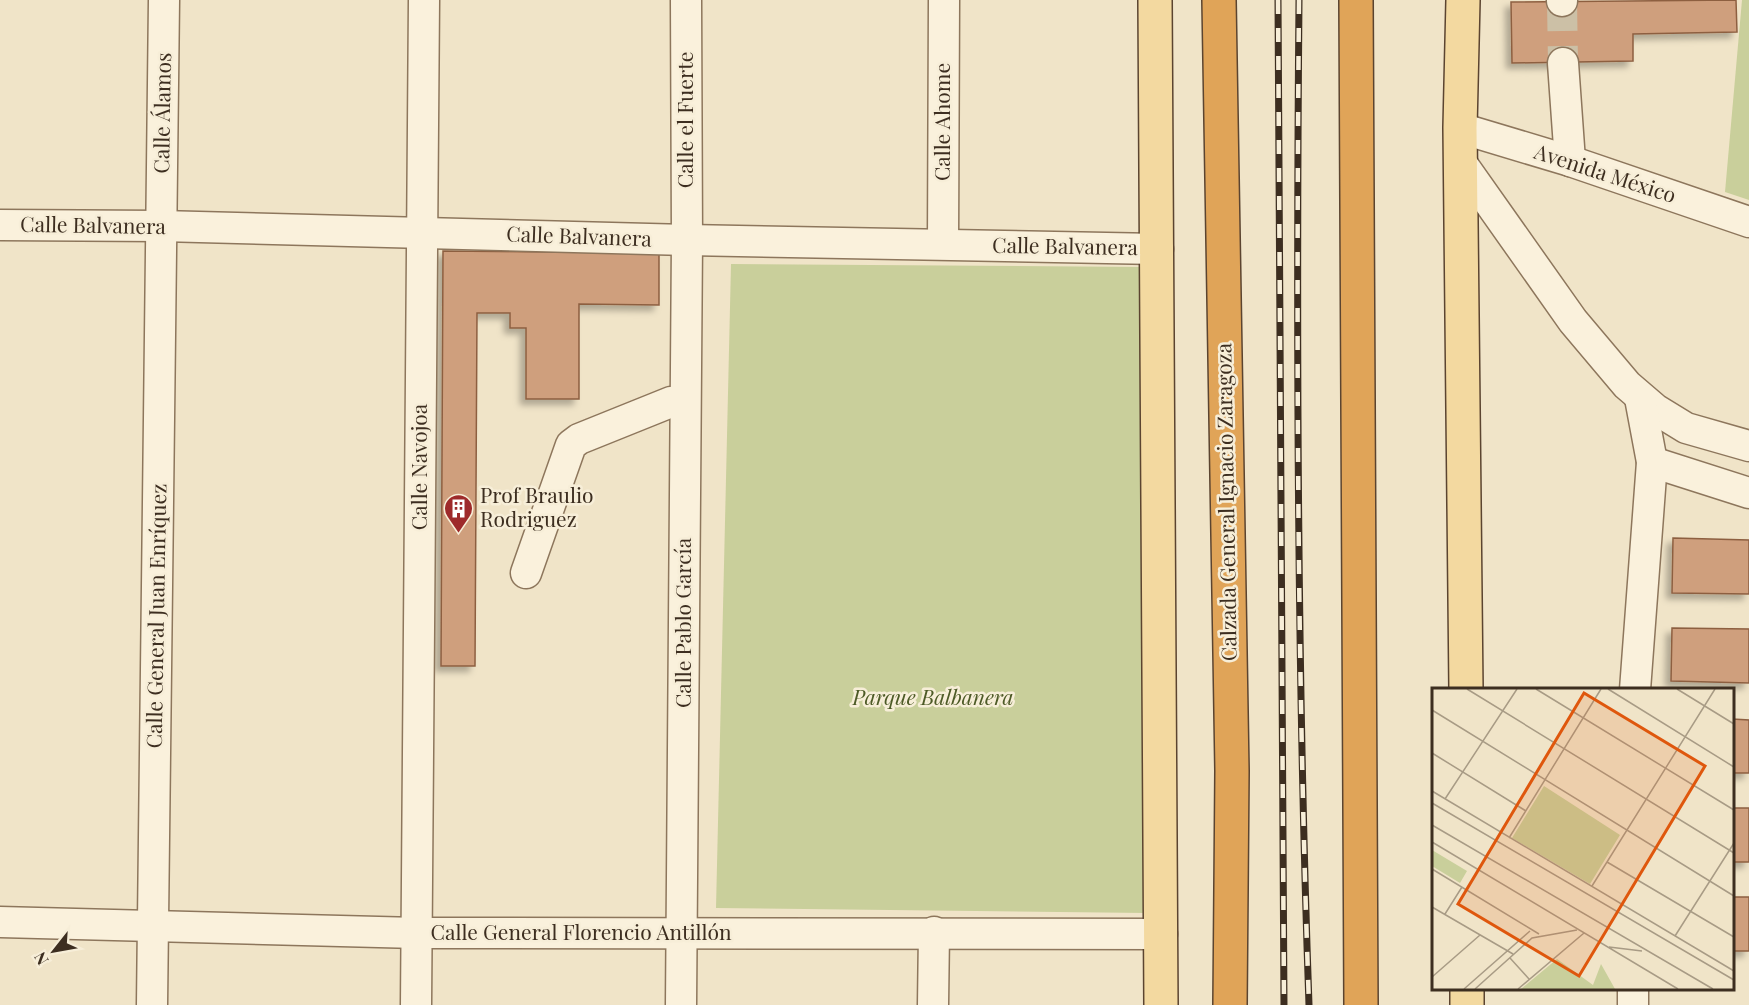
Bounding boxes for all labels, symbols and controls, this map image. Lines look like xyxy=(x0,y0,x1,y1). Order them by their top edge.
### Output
street label: Calle Álamos xyxy=(146,52,176,174)
street label: Calle el Fuerte xyxy=(670,52,698,188)
street label: Calle Ahome xyxy=(927,63,955,181)
street label: Avenida México xyxy=(1530,136,1680,208)
street label: Calle Balvanera xyxy=(20,209,167,239)
street label: Calle Balvanera xyxy=(506,218,653,252)
street label: Calle Balvanera xyxy=(992,230,1139,260)
street label: Calzada General Ignacio Zaragoza xyxy=(1208,342,1242,661)
street label: Calle Navojoa xyxy=(404,403,432,530)
place label: Prof Braulio Rodriguez xyxy=(480,480,594,532)
street label: Calle General Juan Enríquez xyxy=(139,483,171,748)
building icon: Prof Braulio Rodriguez xyxy=(443,492,475,534)
street label: Calle Pablo García xyxy=(668,537,696,708)
park label: Parque Balbanera xyxy=(852,682,1013,710)
inset map xyxy=(1432,688,1734,990)
street label: Calle General Florencio Antillón xyxy=(431,917,732,945)
north arrow xyxy=(24,921,84,981)
text: N xyxy=(29,948,53,969)

